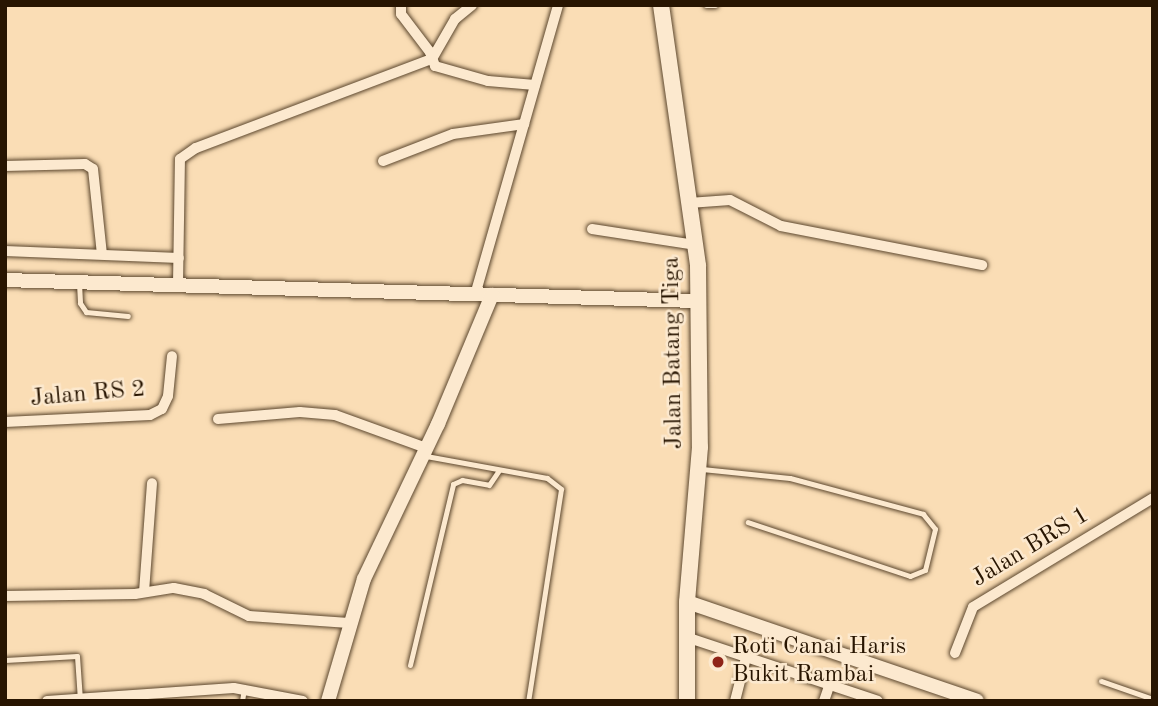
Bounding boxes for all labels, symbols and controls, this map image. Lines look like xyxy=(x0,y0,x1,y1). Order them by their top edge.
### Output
street label: Jalan Batang Tiga xyxy=(658,256,690,450)
street label: Jalan RS 2 xyxy=(29,376,147,414)
street label: Jalan BRS 1 xyxy=(967,502,1095,594)
place label: Roti Canai Haris Bukit Rambai xyxy=(732,634,906,690)
marker: Roti Canai Haris Bukit Rambai xyxy=(710,654,726,670)

